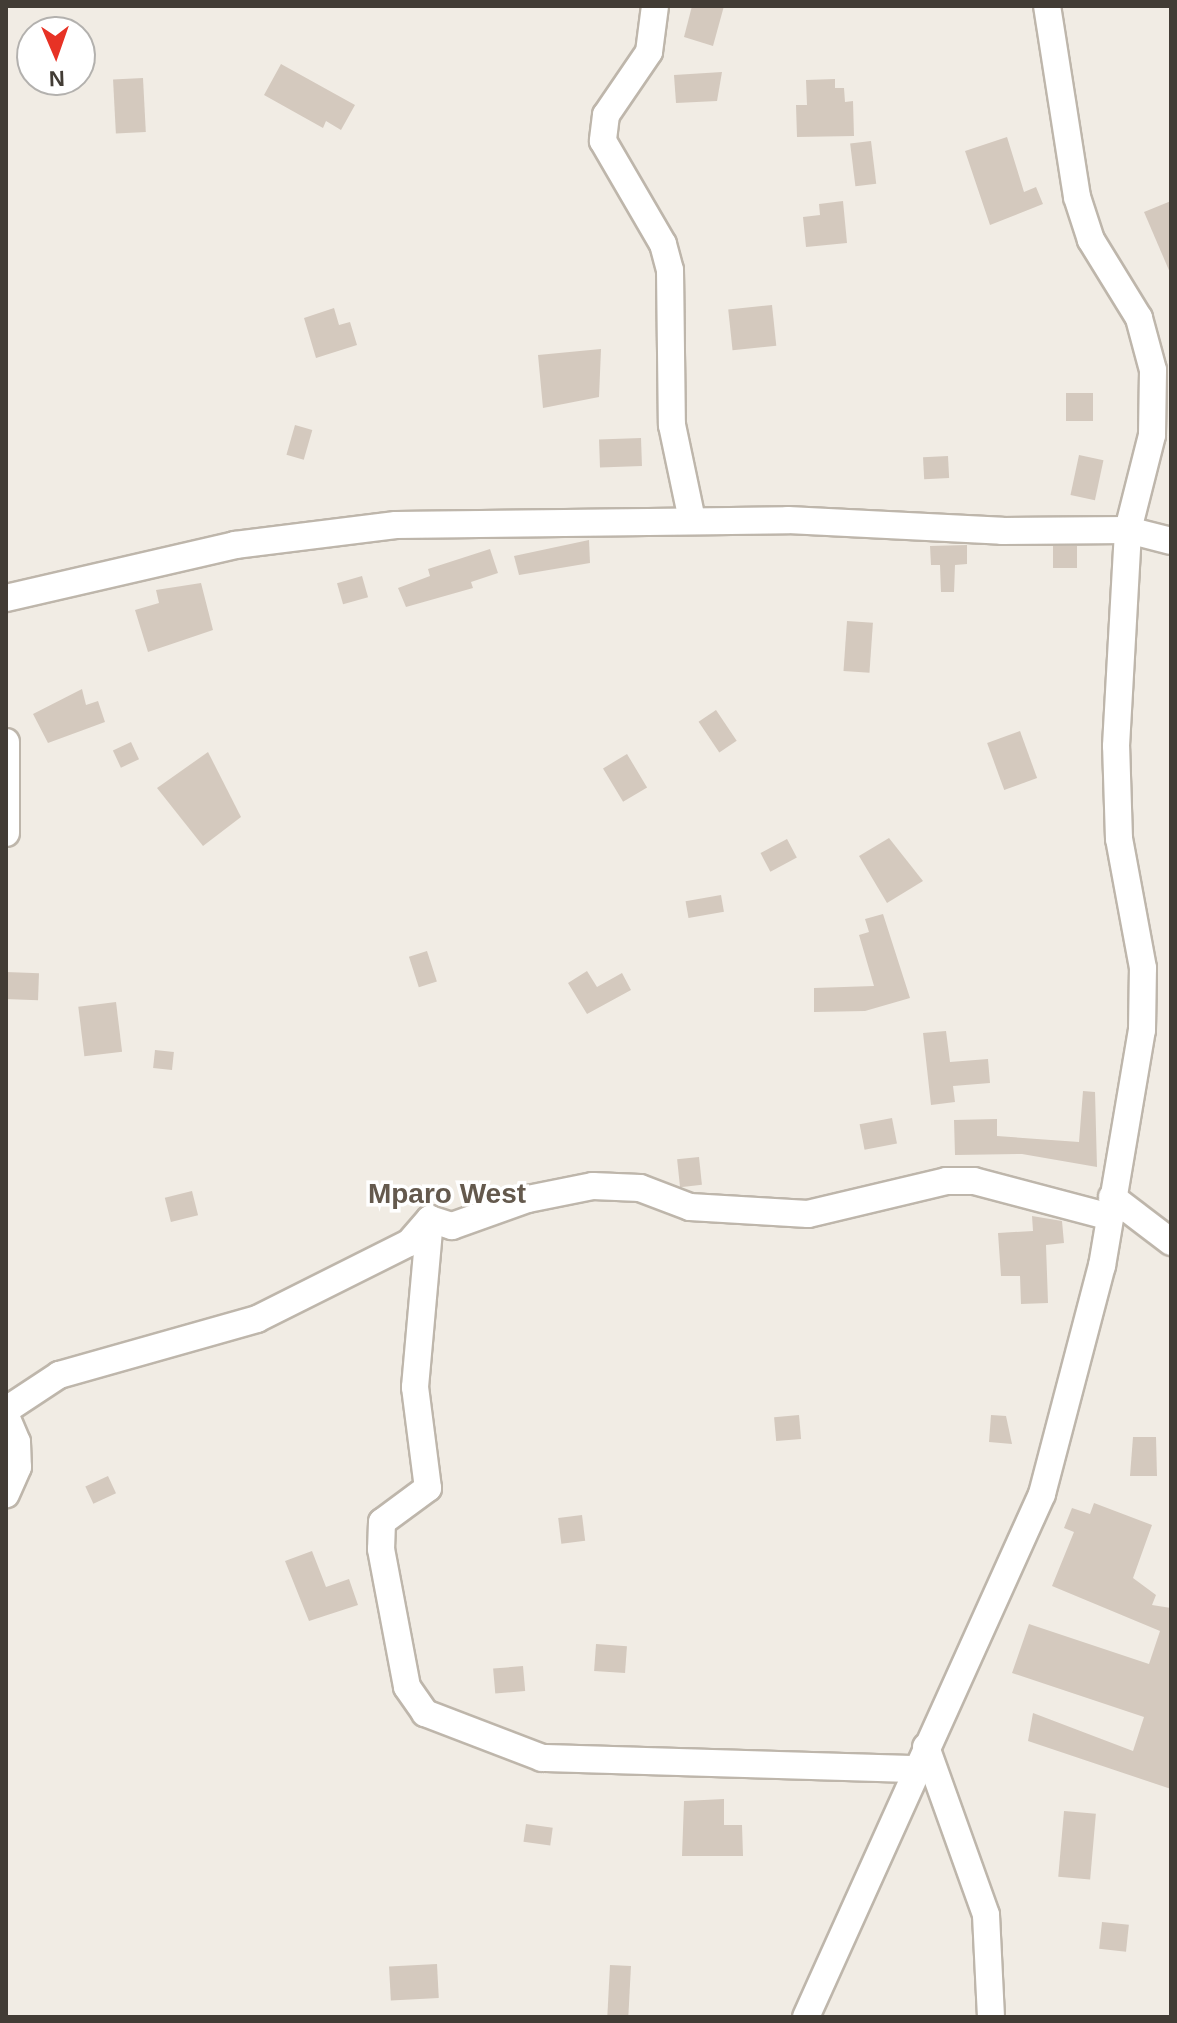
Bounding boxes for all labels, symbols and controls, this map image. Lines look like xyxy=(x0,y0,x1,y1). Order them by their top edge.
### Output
north arrow xyxy=(16,16,96,96)
text: N xyxy=(48,66,65,91)
district label: Mparo West xyxy=(368,1177,526,1211)

